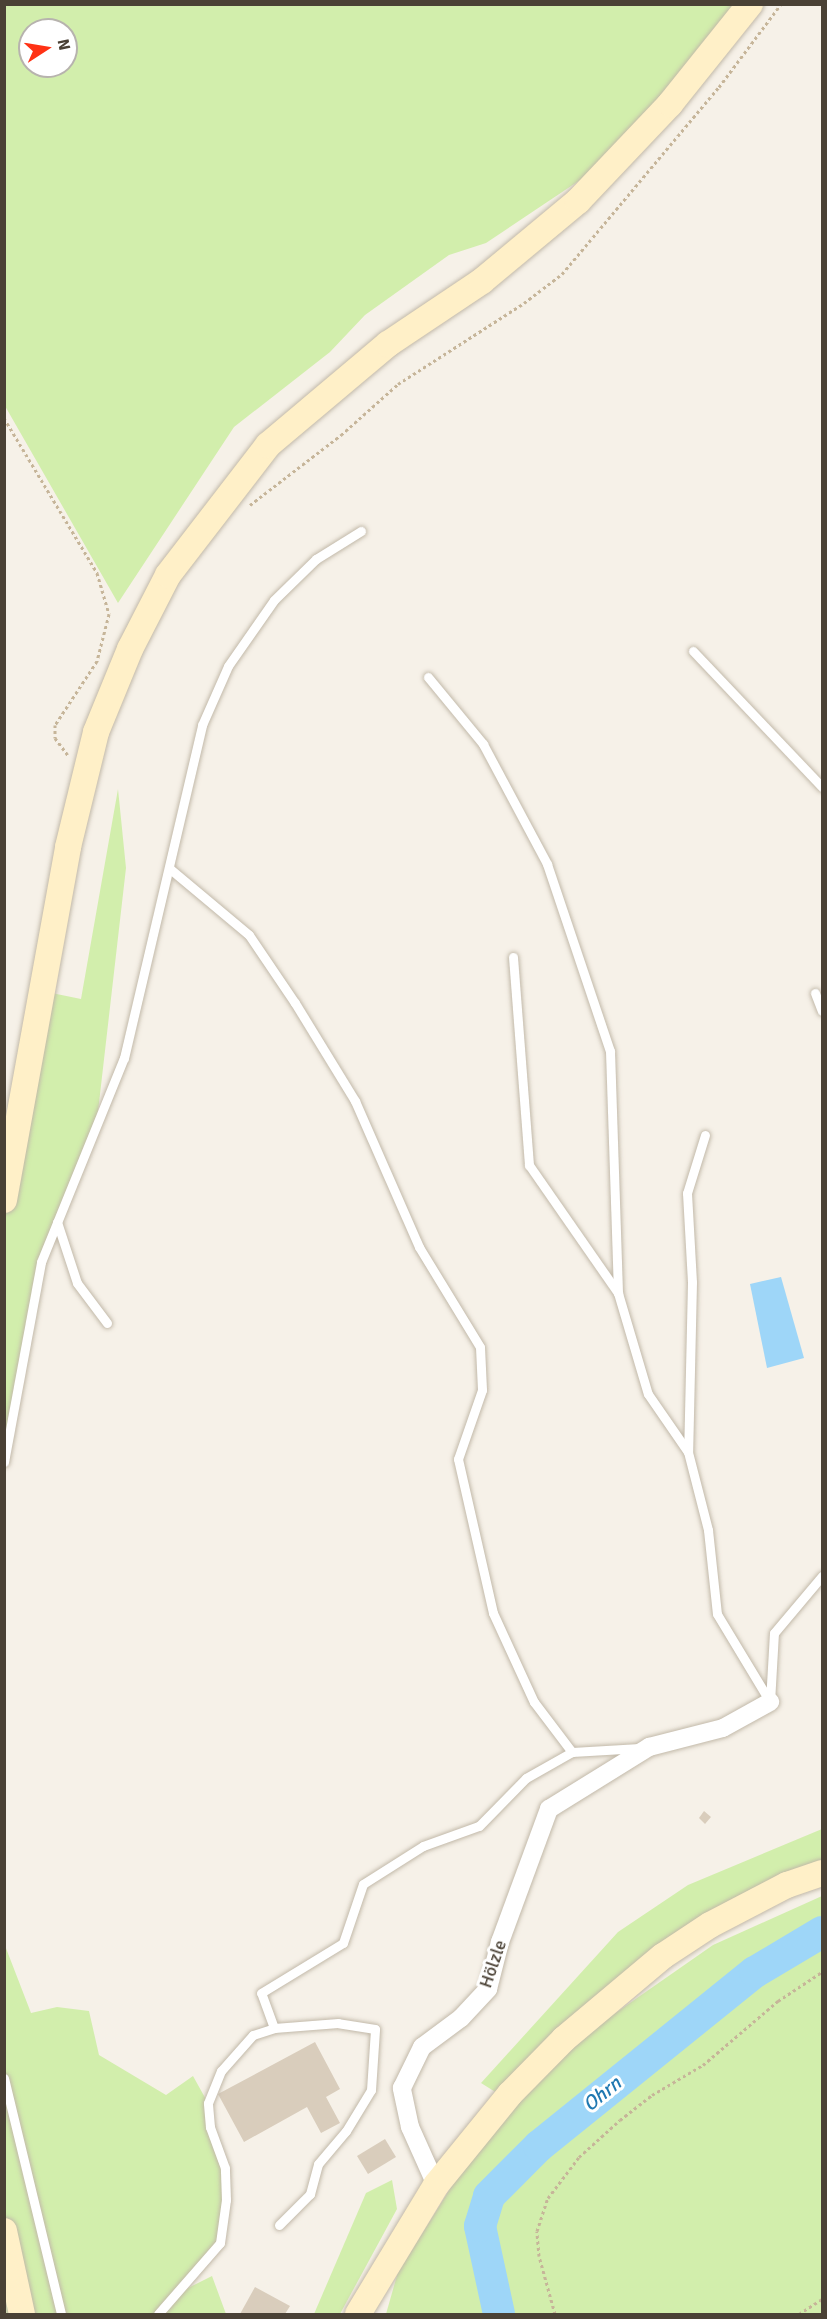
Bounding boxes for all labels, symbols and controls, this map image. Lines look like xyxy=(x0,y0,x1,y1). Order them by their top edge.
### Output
north arrow xyxy=(18,18,78,78)
text: N xyxy=(53,37,75,52)
street label: Hölzle xyxy=(475,1937,511,1991)
water label: Ohrn xyxy=(578,2071,626,2117)

